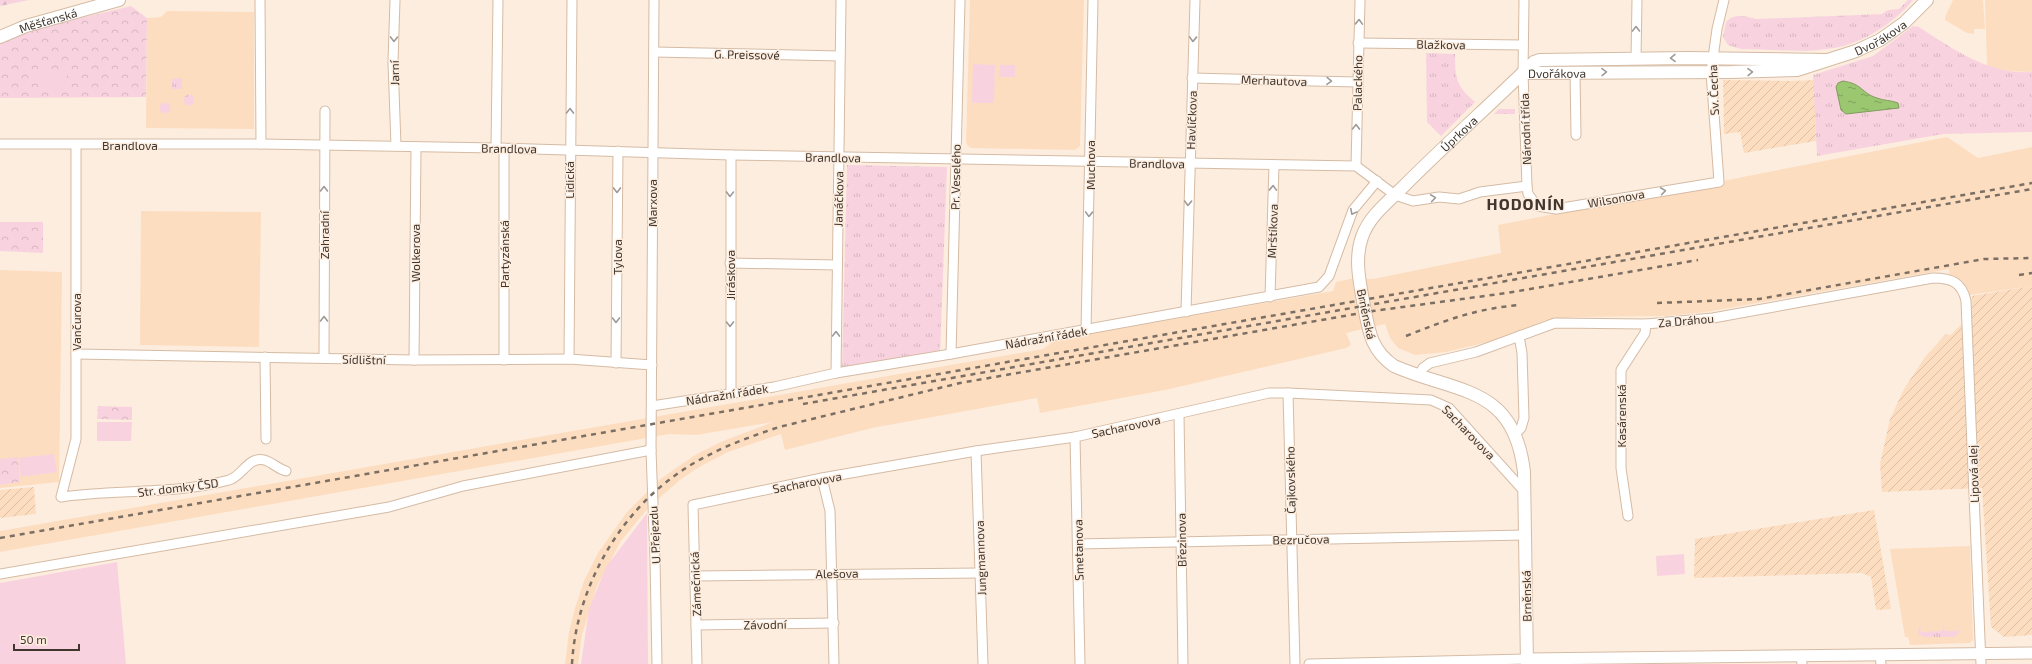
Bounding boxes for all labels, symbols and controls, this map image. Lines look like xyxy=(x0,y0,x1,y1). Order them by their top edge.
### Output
street label: Měšťanská xyxy=(17,5,79,35)
street label: Dvořákova xyxy=(1852,17,1909,58)
one-way arrow xyxy=(1355,19,1363,25)
one-way arrow xyxy=(1632,26,1640,32)
one-way arrow xyxy=(390,36,398,42)
one-way arrow xyxy=(1189,36,1198,42)
street label: Blažkova xyxy=(1416,37,1466,51)
street label: G. Preissové xyxy=(714,46,780,62)
one-way arrow xyxy=(1670,54,1676,62)
street label: Palackého xyxy=(1350,55,1364,111)
street label: Jarní xyxy=(387,59,401,86)
street label: Sv. Čecha xyxy=(1705,64,1721,116)
street label: Dvořákova xyxy=(1528,66,1586,80)
one-way arrow xyxy=(1601,68,1607,77)
one-way arrow xyxy=(1747,68,1753,76)
street label: Merhautova xyxy=(1241,72,1307,88)
one-way arrow xyxy=(1326,77,1332,86)
street label: Havlíčkova xyxy=(1183,90,1199,150)
street label: Národní třída xyxy=(1517,93,1533,165)
one-way arrow xyxy=(566,108,574,114)
street label: Úprkova xyxy=(1437,113,1480,154)
one-way arrow xyxy=(1352,124,1360,130)
street label: Brandlova xyxy=(102,138,158,152)
street label: Muchova xyxy=(1083,140,1097,190)
street label: Brandlova xyxy=(481,141,537,155)
street label: Pr. Veselého xyxy=(947,144,963,210)
street label: Brandlova xyxy=(805,150,861,164)
street label: Brandlova xyxy=(1129,156,1185,170)
street label: Lidická xyxy=(562,161,576,199)
street label: Janáčkova xyxy=(831,171,845,227)
street label: Marxova xyxy=(645,179,659,227)
one-way arrow xyxy=(1269,185,1278,191)
one-way arrow xyxy=(320,186,328,192)
street label: Wilsonova xyxy=(1587,186,1645,210)
one-way arrow xyxy=(613,187,621,193)
one-way arrow xyxy=(1660,187,1666,196)
one-way arrow xyxy=(726,191,734,197)
one-way arrow xyxy=(1430,194,1436,203)
district label: HODONÍN xyxy=(1487,194,1565,213)
one-way arrow xyxy=(1184,200,1193,206)
street label: Mrštíkova xyxy=(1264,203,1280,259)
one-way arrow xyxy=(1350,207,1358,215)
street label: Zahradní xyxy=(317,210,331,259)
one-way arrow xyxy=(1085,211,1094,217)
street label: Partyzánská xyxy=(497,220,511,288)
street label: Wolkerova xyxy=(408,224,422,282)
street label: Tylova xyxy=(610,239,624,275)
street label: Jiráskova xyxy=(723,250,737,300)
street label: Brněnská xyxy=(1355,287,1379,341)
street label: Vančurova xyxy=(69,293,83,351)
street label: Za Dráhou xyxy=(1657,311,1715,329)
one-way arrow xyxy=(320,316,328,322)
one-way arrow xyxy=(612,317,620,323)
one-way arrow xyxy=(726,321,735,327)
street label: Nádražní řádek xyxy=(1004,323,1088,351)
one-way arrow xyxy=(832,331,840,337)
street label: Sídlištní xyxy=(342,352,387,366)
street label: Nádražní řádek xyxy=(685,381,769,407)
street label: Kasárenská xyxy=(1614,384,1628,448)
street label: Sacharovova xyxy=(1440,402,1498,462)
street label: Sacharovova xyxy=(1090,412,1162,440)
street label: Lipová alej xyxy=(1965,445,1982,503)
street label: Čajkovského xyxy=(1282,446,1299,514)
street label: Sacharovova xyxy=(771,468,843,496)
street label: Str. domky ČSD xyxy=(137,475,219,499)
street label: U Přejezdu xyxy=(645,506,664,564)
street label: Březinova xyxy=(1174,513,1188,567)
street label: Smetanova xyxy=(1070,519,1086,581)
street label: Jungmannova xyxy=(972,520,988,596)
street label: Bezručova xyxy=(1272,532,1330,546)
street label: Zámečnická xyxy=(687,551,703,617)
street label: Alešova xyxy=(815,566,859,580)
street label: Brněnská xyxy=(1519,570,1533,622)
street label: Závodní xyxy=(743,617,788,631)
scale bar xyxy=(14,626,79,652)
text: 50 m xyxy=(20,632,47,646)

